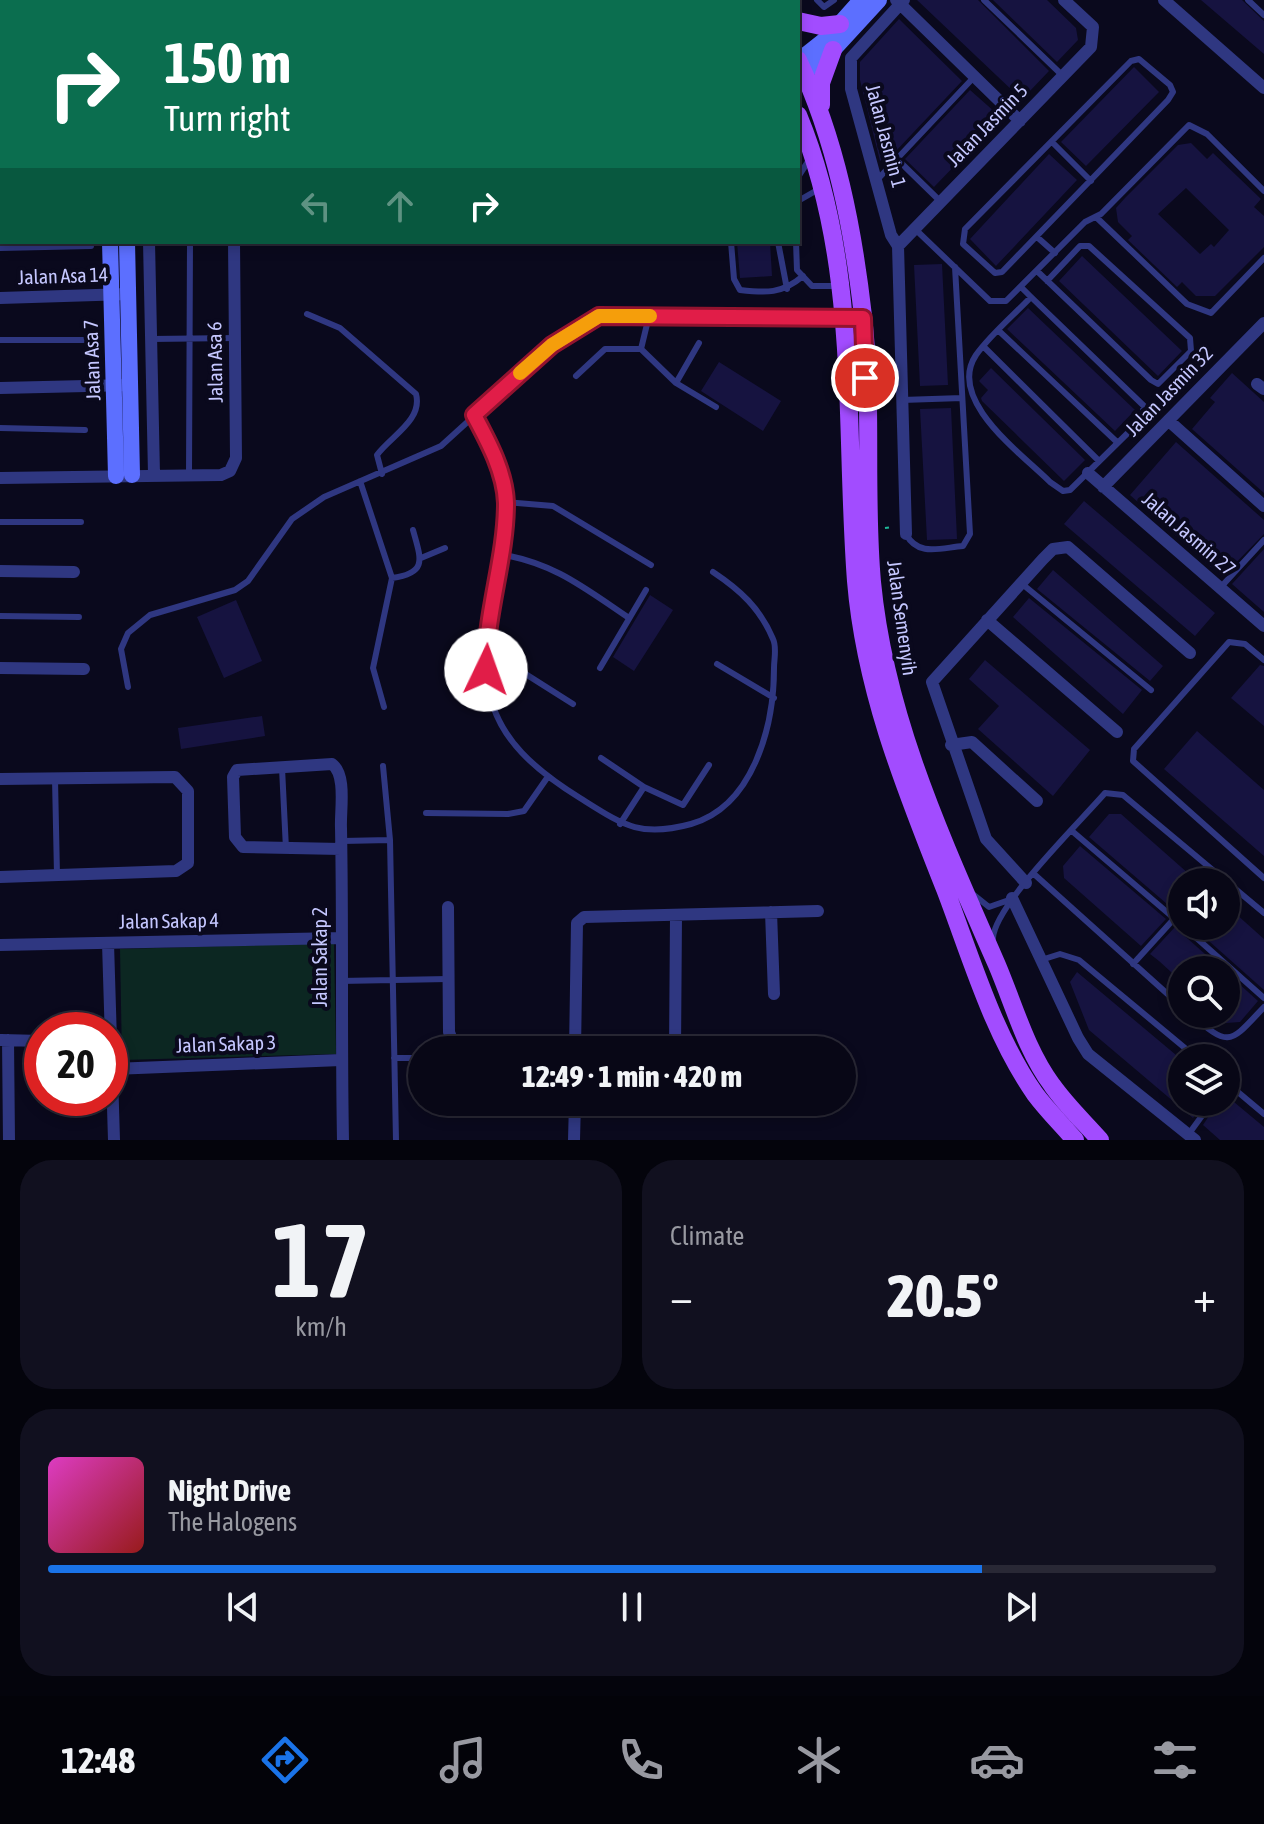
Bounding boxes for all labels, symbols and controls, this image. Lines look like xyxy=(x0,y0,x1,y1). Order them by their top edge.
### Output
text: 150 m xyxy=(164,31,291,95)
icon: right xyxy=(32,32,136,136)
street label: Jalan Jasmin 5 xyxy=(941,78,1032,171)
street label: Jalan Jasmin 1 xyxy=(862,82,911,190)
text: Turn right xyxy=(164,97,291,139)
icon: left xyxy=(294,184,338,228)
icon: ahead xyxy=(378,184,422,228)
icon: right xyxy=(462,184,506,228)
street label: Jalan Asa 14 xyxy=(17,262,109,289)
street label: Jalan Asa 7 xyxy=(79,319,104,401)
street label: Jalan Asa 6 xyxy=(202,321,227,403)
street label: Jalan Jasmin 32 xyxy=(1120,341,1217,440)
pin xyxy=(831,344,899,412)
icon: arrive xyxy=(843,356,887,400)
street label: Jalan Jasmin 27 xyxy=(1138,487,1241,580)
street label: Jalan Semenyih xyxy=(883,559,922,677)
position arrow xyxy=(444,628,528,712)
map controls xyxy=(1168,868,1240,1116)
button: sound xyxy=(1168,868,1240,940)
street label: Jalan Sakap 2 xyxy=(308,907,331,1007)
street label: Jalan Sakap 4 xyxy=(119,908,219,933)
button: search xyxy=(1168,956,1240,1028)
speed limit sign: 20 xyxy=(24,1012,128,1116)
street label: Jalan Sakap 3 xyxy=(176,1030,276,1057)
button: layers xyxy=(1168,1044,1240,1116)
text: 12:49 · 1 min · 420 m xyxy=(522,1059,742,1093)
text: 17 xyxy=(272,1200,370,1319)
text: Climate xyxy=(670,1221,744,1251)
text: 20.5° xyxy=(887,1261,999,1330)
text: − xyxy=(670,1271,693,1321)
text: + xyxy=(1193,1271,1216,1321)
text: km/h xyxy=(295,1312,347,1342)
text: Night Drive xyxy=(168,1473,291,1507)
text: The Halogens xyxy=(168,1507,297,1537)
icon: previous xyxy=(221,1585,265,1629)
icon: pause xyxy=(610,1585,654,1629)
icon: next xyxy=(999,1585,1043,1629)
icon: directions xyxy=(257,1732,313,1788)
icon: music xyxy=(435,1732,491,1788)
icon: phone xyxy=(613,1732,669,1788)
icon: climate xyxy=(791,1732,847,1788)
icon: car xyxy=(969,1732,1025,1788)
icon: filters xyxy=(1147,1732,1203,1788)
text: 12:48 xyxy=(61,1739,135,1781)

